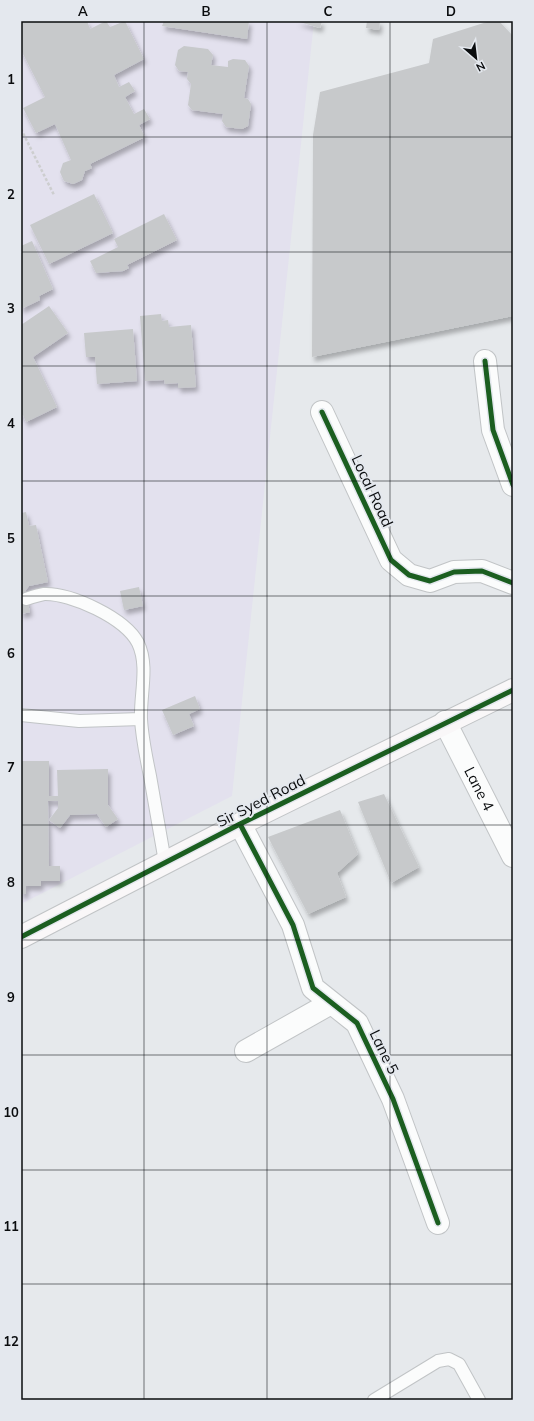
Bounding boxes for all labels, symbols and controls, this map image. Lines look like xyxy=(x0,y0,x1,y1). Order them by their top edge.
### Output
text: A xyxy=(78,3,88,19)
text: B xyxy=(202,3,211,19)
text: C xyxy=(324,3,333,19)
text: D xyxy=(446,3,456,19)
north arrow xyxy=(456,38,496,78)
text: N xyxy=(474,59,488,75)
text: 1 xyxy=(7,71,15,87)
text: 2 xyxy=(7,186,15,202)
text: 3 xyxy=(7,300,15,316)
text: 4 xyxy=(7,415,15,431)
street label: Local Road xyxy=(348,452,397,530)
text: 5 xyxy=(7,530,15,546)
text: 6 xyxy=(7,645,15,661)
text: 7 xyxy=(7,759,15,775)
street label: Lane 4 xyxy=(460,763,499,814)
street label: Sir Syed Road xyxy=(213,770,308,831)
text: 8 xyxy=(7,874,15,890)
text: 9 xyxy=(7,989,15,1005)
street label: Lane 5 xyxy=(366,1026,403,1077)
text: 10 xyxy=(3,1104,19,1120)
text: 11 xyxy=(3,1218,19,1234)
text: 12 xyxy=(3,1333,19,1349)

